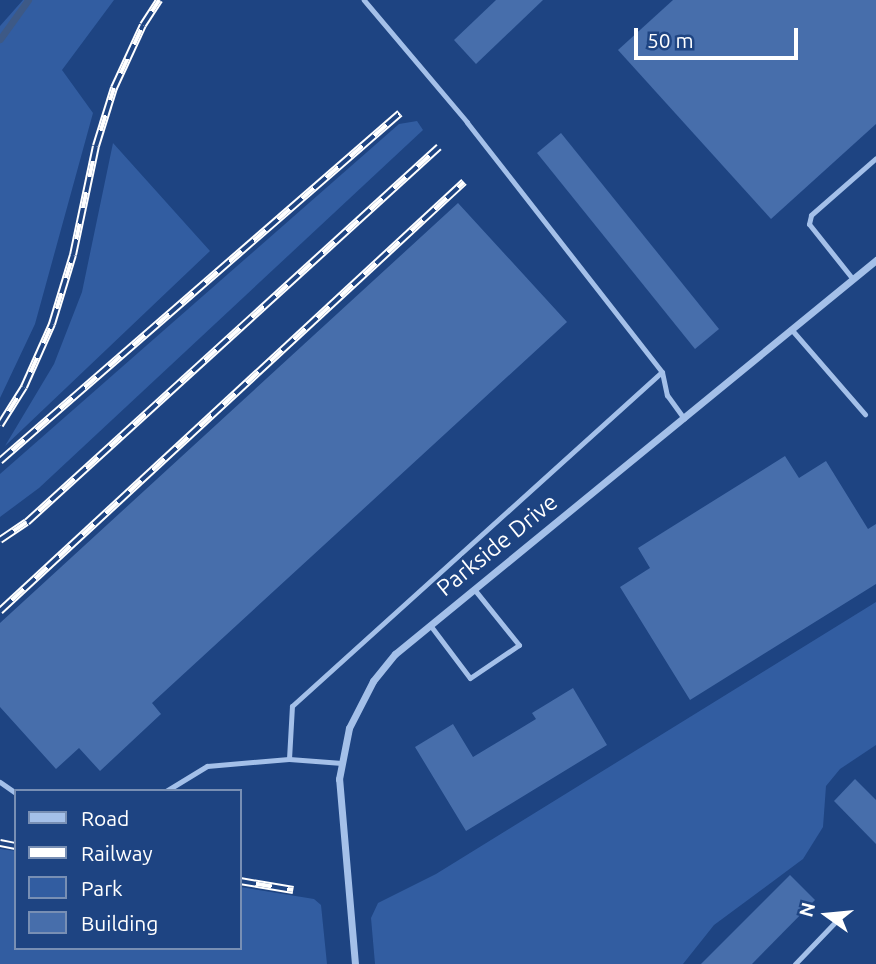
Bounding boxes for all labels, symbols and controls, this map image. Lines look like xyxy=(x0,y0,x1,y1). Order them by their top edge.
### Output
scale bar xyxy=(638,14,802,58)
text: 50 m xyxy=(647,28,694,52)
street label: Parkside Drive xyxy=(431,488,563,602)
legend xyxy=(14,789,242,950)
text: Road xyxy=(81,806,129,830)
text: Railway xyxy=(81,841,153,865)
text: Park xyxy=(81,876,123,900)
north arrow xyxy=(792,880,862,950)
text: N xyxy=(794,900,819,919)
text: Building xyxy=(81,911,158,935)

